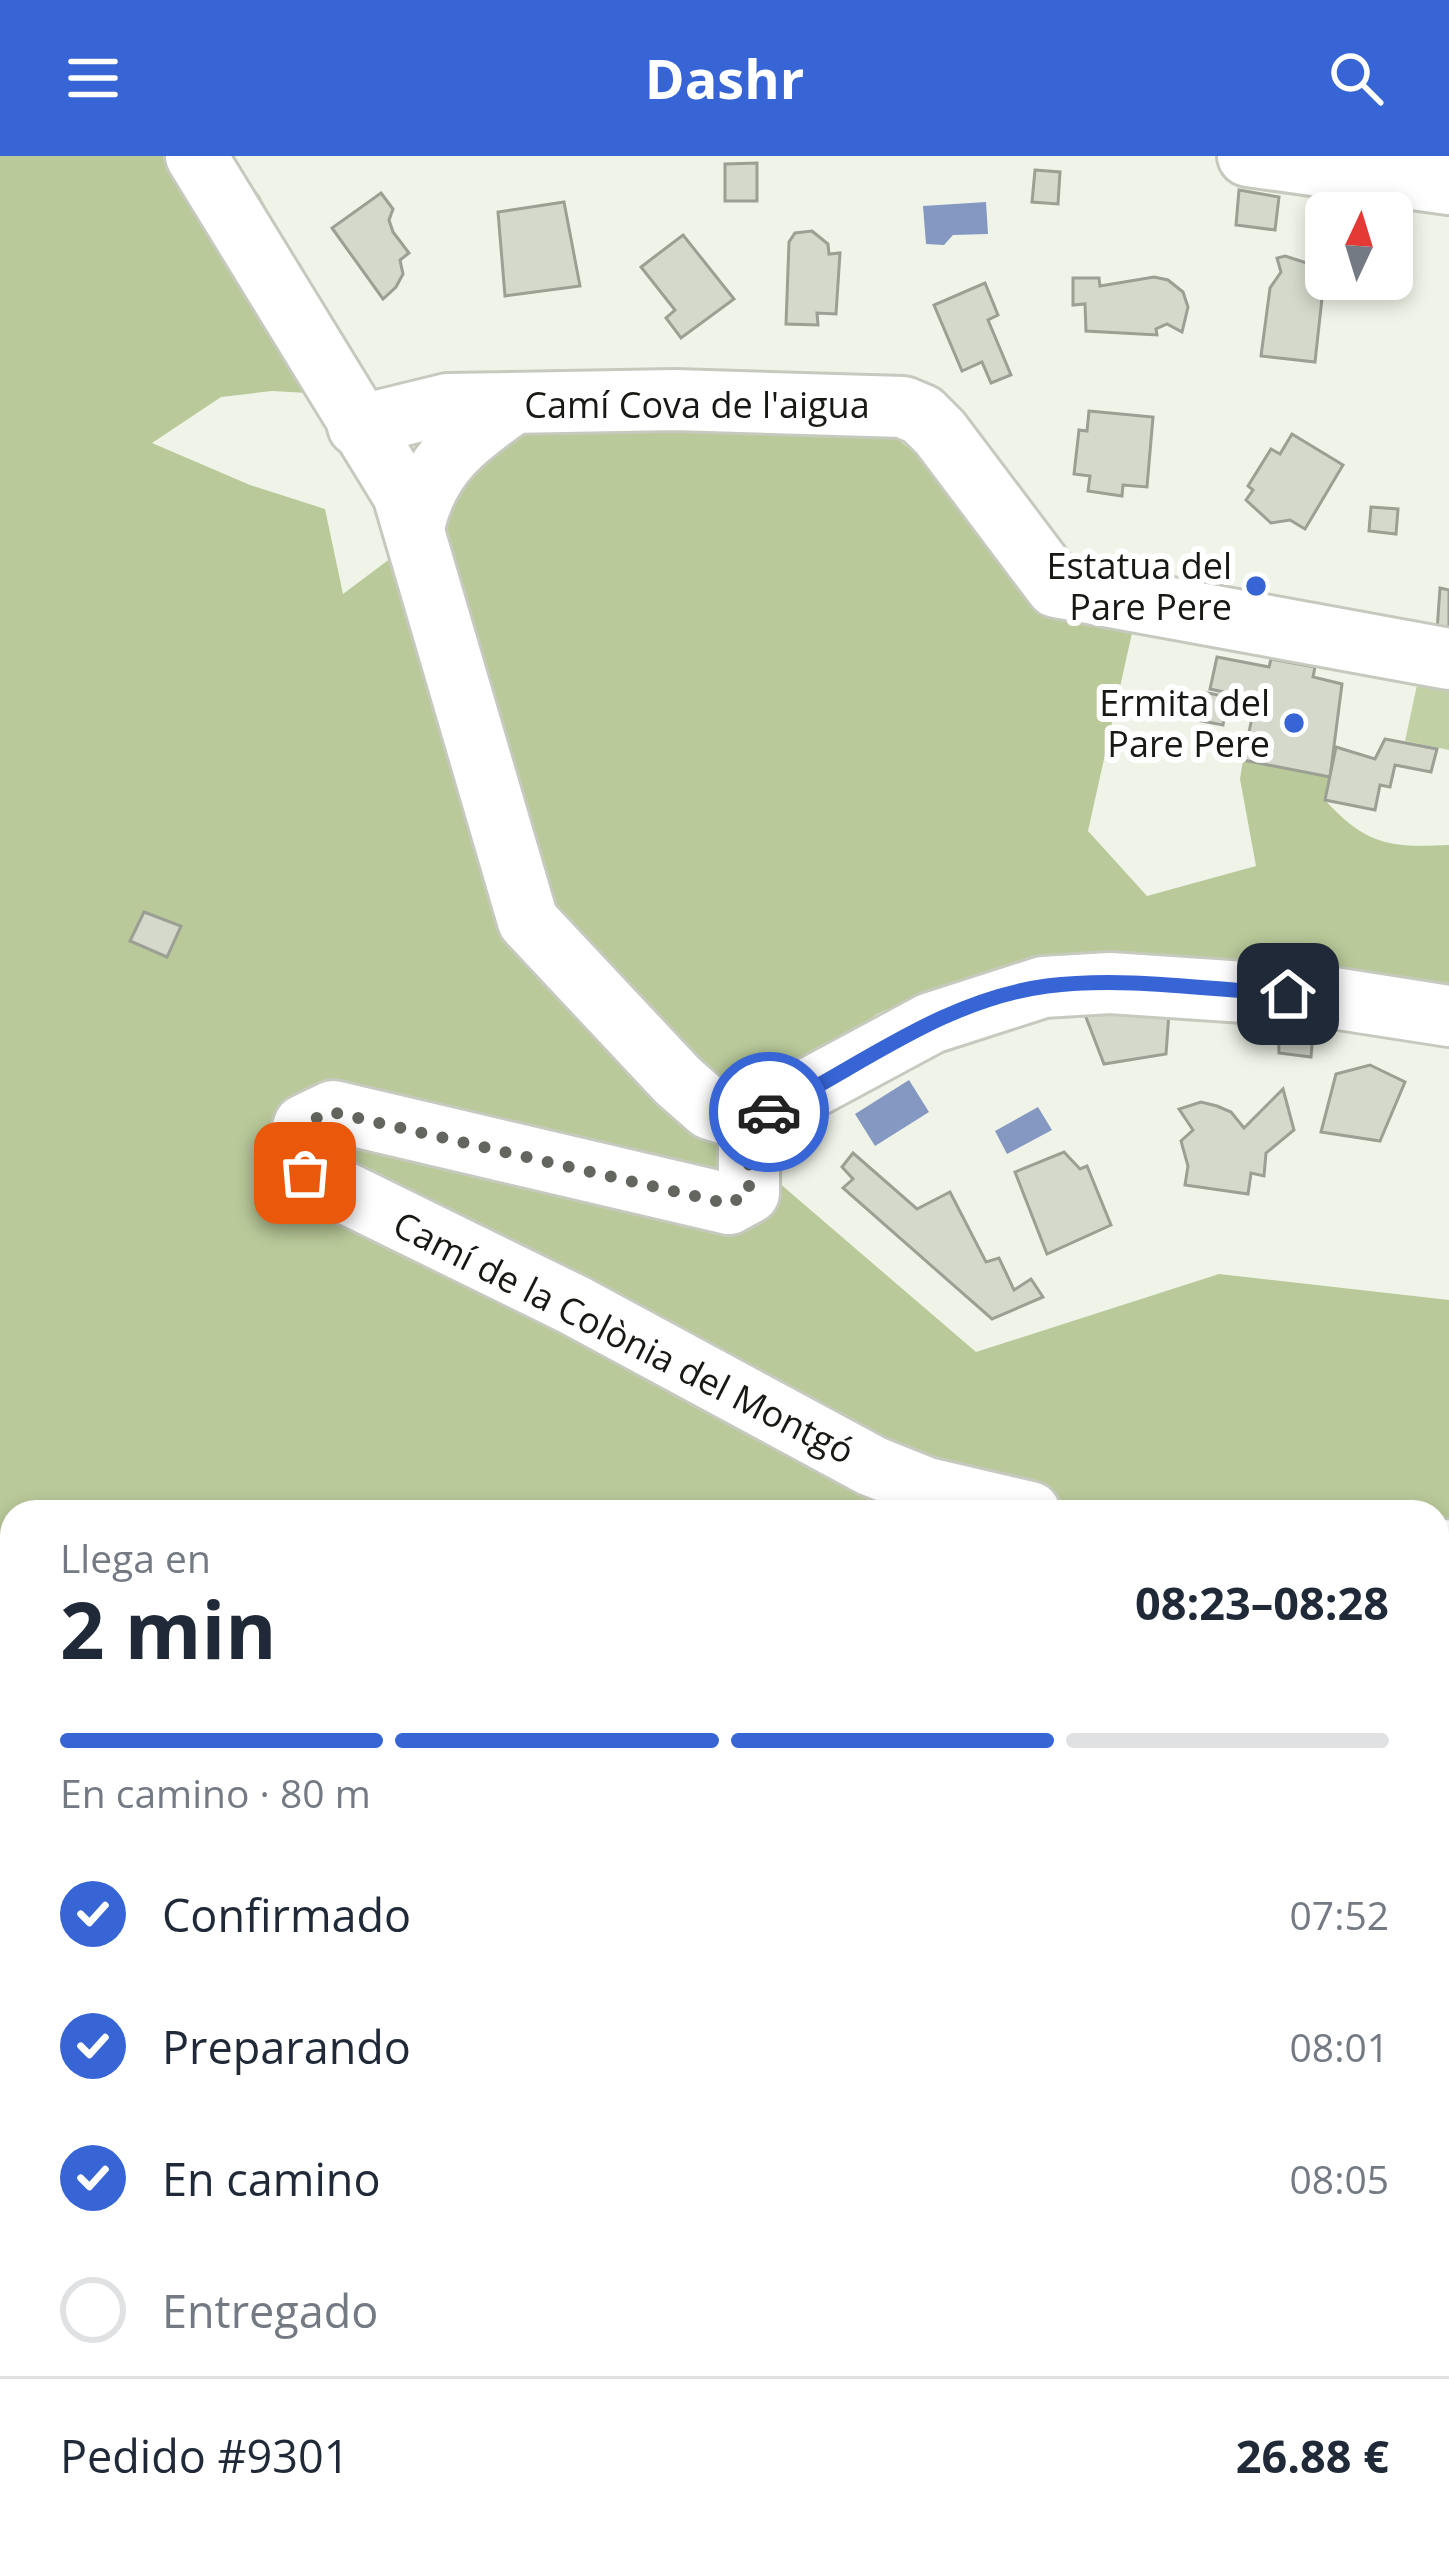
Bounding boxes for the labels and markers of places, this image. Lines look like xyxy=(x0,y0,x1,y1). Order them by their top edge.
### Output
place label: Estatua del Pare Pere xyxy=(1046,541,1232,631)
marker: Estatua del Pare Pere xyxy=(1243,573,1269,599)
place label: Ermita del Pare Pere xyxy=(1099,678,1270,768)
marker: Ermita del Pare Pere xyxy=(1281,710,1307,736)
pin xyxy=(1237,943,1339,1045)
pin xyxy=(254,1122,356,1224)

